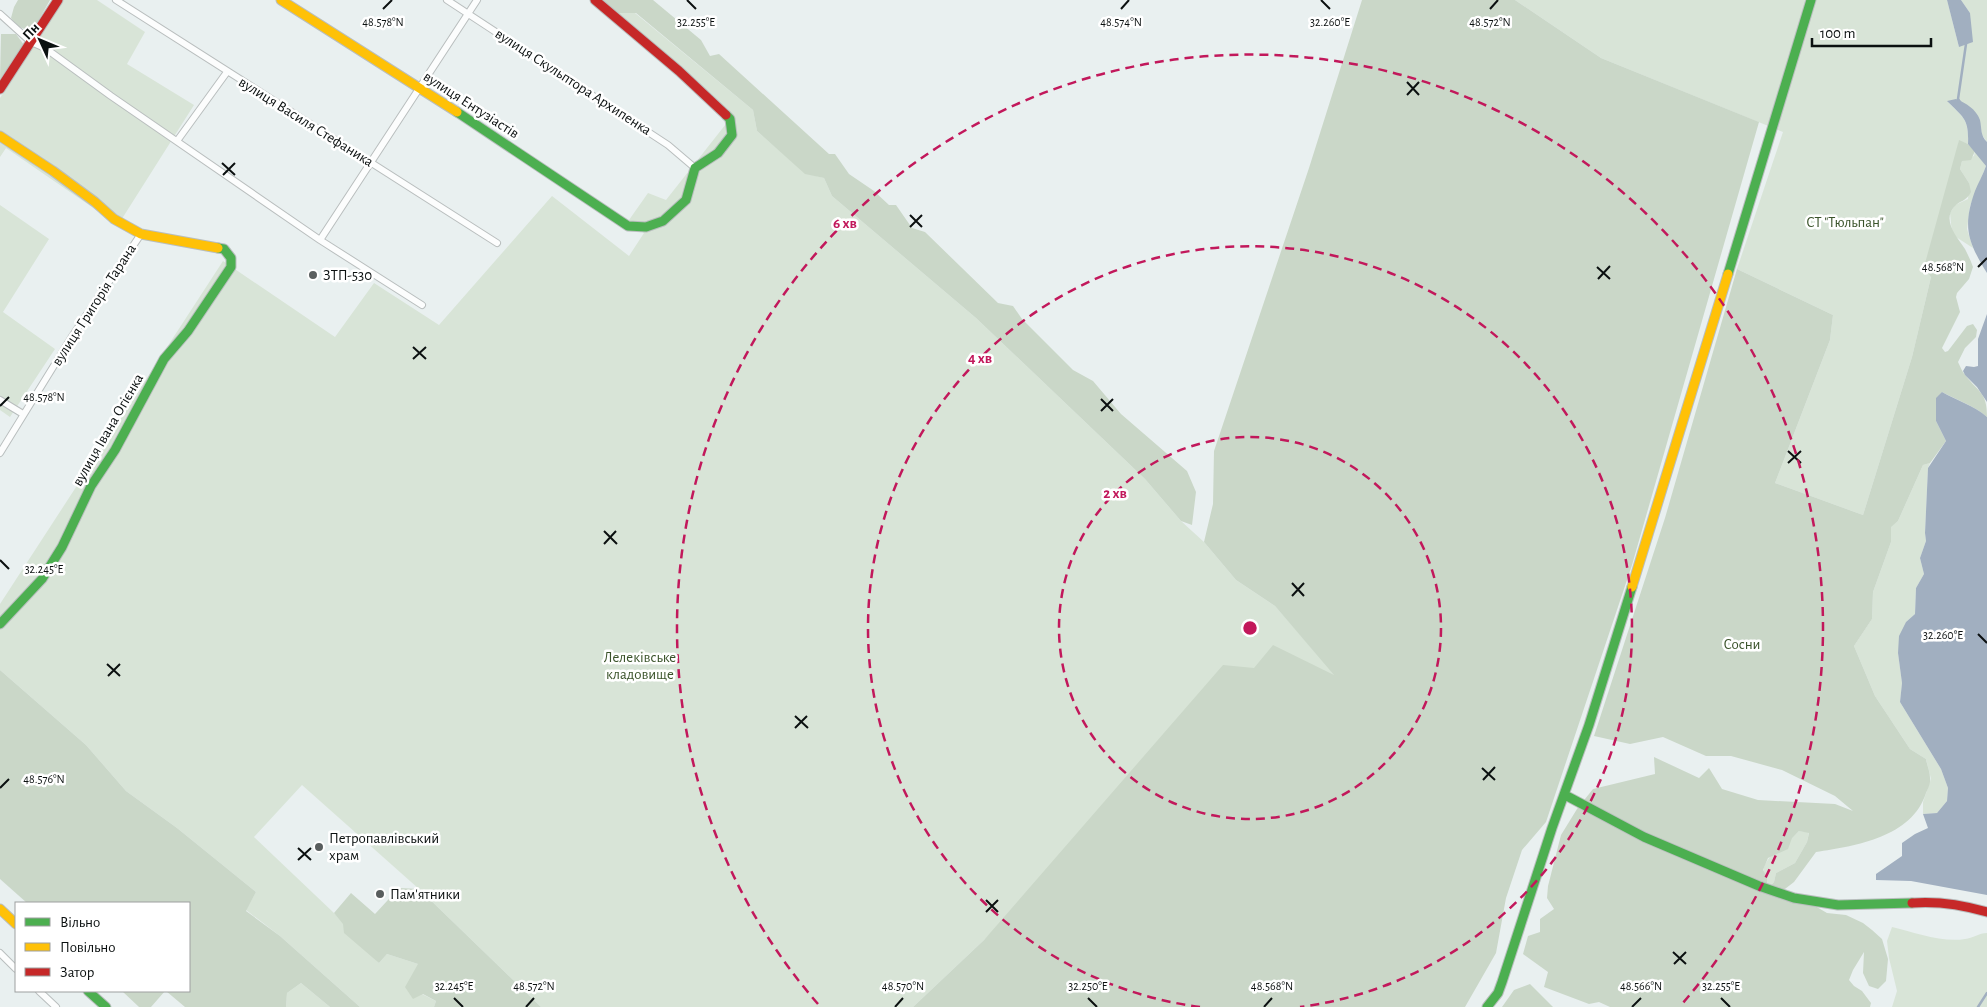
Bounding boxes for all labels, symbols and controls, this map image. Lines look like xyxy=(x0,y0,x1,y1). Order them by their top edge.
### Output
north arrow xyxy=(15,15,65,65)
scale bar xyxy=(1812,15,1931,47)
text: 48.578°N xyxy=(362,16,404,28)
text: 32.255°E xyxy=(677,16,715,28)
text: 48.574°N xyxy=(1100,16,1142,28)
text: 32.260°E xyxy=(1310,16,1350,28)
text: 48.572°N xyxy=(1469,16,1511,28)
text: Пн xyxy=(20,21,42,43)
street label: вулиця Скульптора Архипенка xyxy=(492,26,654,138)
text: 100 m xyxy=(1820,26,1855,41)
street label: вулиця Ентузіастів xyxy=(421,69,522,141)
street label: вулиця Василя Стефаника xyxy=(236,74,376,170)
park label: СТ "Тюльпан" xyxy=(1806,215,1884,230)
text: 6 хв xyxy=(833,216,857,231)
street label: вулиця Григорія Тарана xyxy=(49,241,139,369)
text: 48.568°N xyxy=(1922,261,1964,273)
place label: ЗТП-530 xyxy=(323,268,372,283)
marker: ЗТП-530 xyxy=(307,269,319,281)
text: 4 хв xyxy=(968,351,992,366)
street label: вулиця Івана Огієнка xyxy=(70,371,146,489)
text: 48.578°N xyxy=(23,391,65,403)
text: 2 хв xyxy=(1103,486,1127,501)
text: 32.245°E xyxy=(25,563,64,575)
centre of rings xyxy=(1241,619,1259,637)
text: 32.260°E xyxy=(1923,629,1963,641)
park label: Сосни xyxy=(1723,637,1761,652)
park label: Лелеківське кладовище xyxy=(604,650,676,682)
text: 48.576°N xyxy=(23,773,65,785)
place label: Петропавлівський храм xyxy=(329,831,439,863)
marker: Петропавлівський храм xyxy=(313,841,325,853)
place label: Пам'ятники xyxy=(390,887,460,902)
marker: Пам'ятники xyxy=(374,888,386,900)
legend xyxy=(15,902,190,992)
text: Вільно xyxy=(60,915,100,930)
text: Повільно xyxy=(60,940,116,955)
text: Затор xyxy=(60,965,95,980)
text: 32.245°E xyxy=(435,980,474,992)
text: 48.572°N xyxy=(513,980,555,992)
text: 48.570°N xyxy=(882,980,924,992)
text: 32.250°E xyxy=(1068,980,1108,992)
text: 48.568°N xyxy=(1251,980,1293,992)
text: 48.566°N xyxy=(1620,980,1662,992)
text: 32.255°E xyxy=(1702,980,1740,992)

